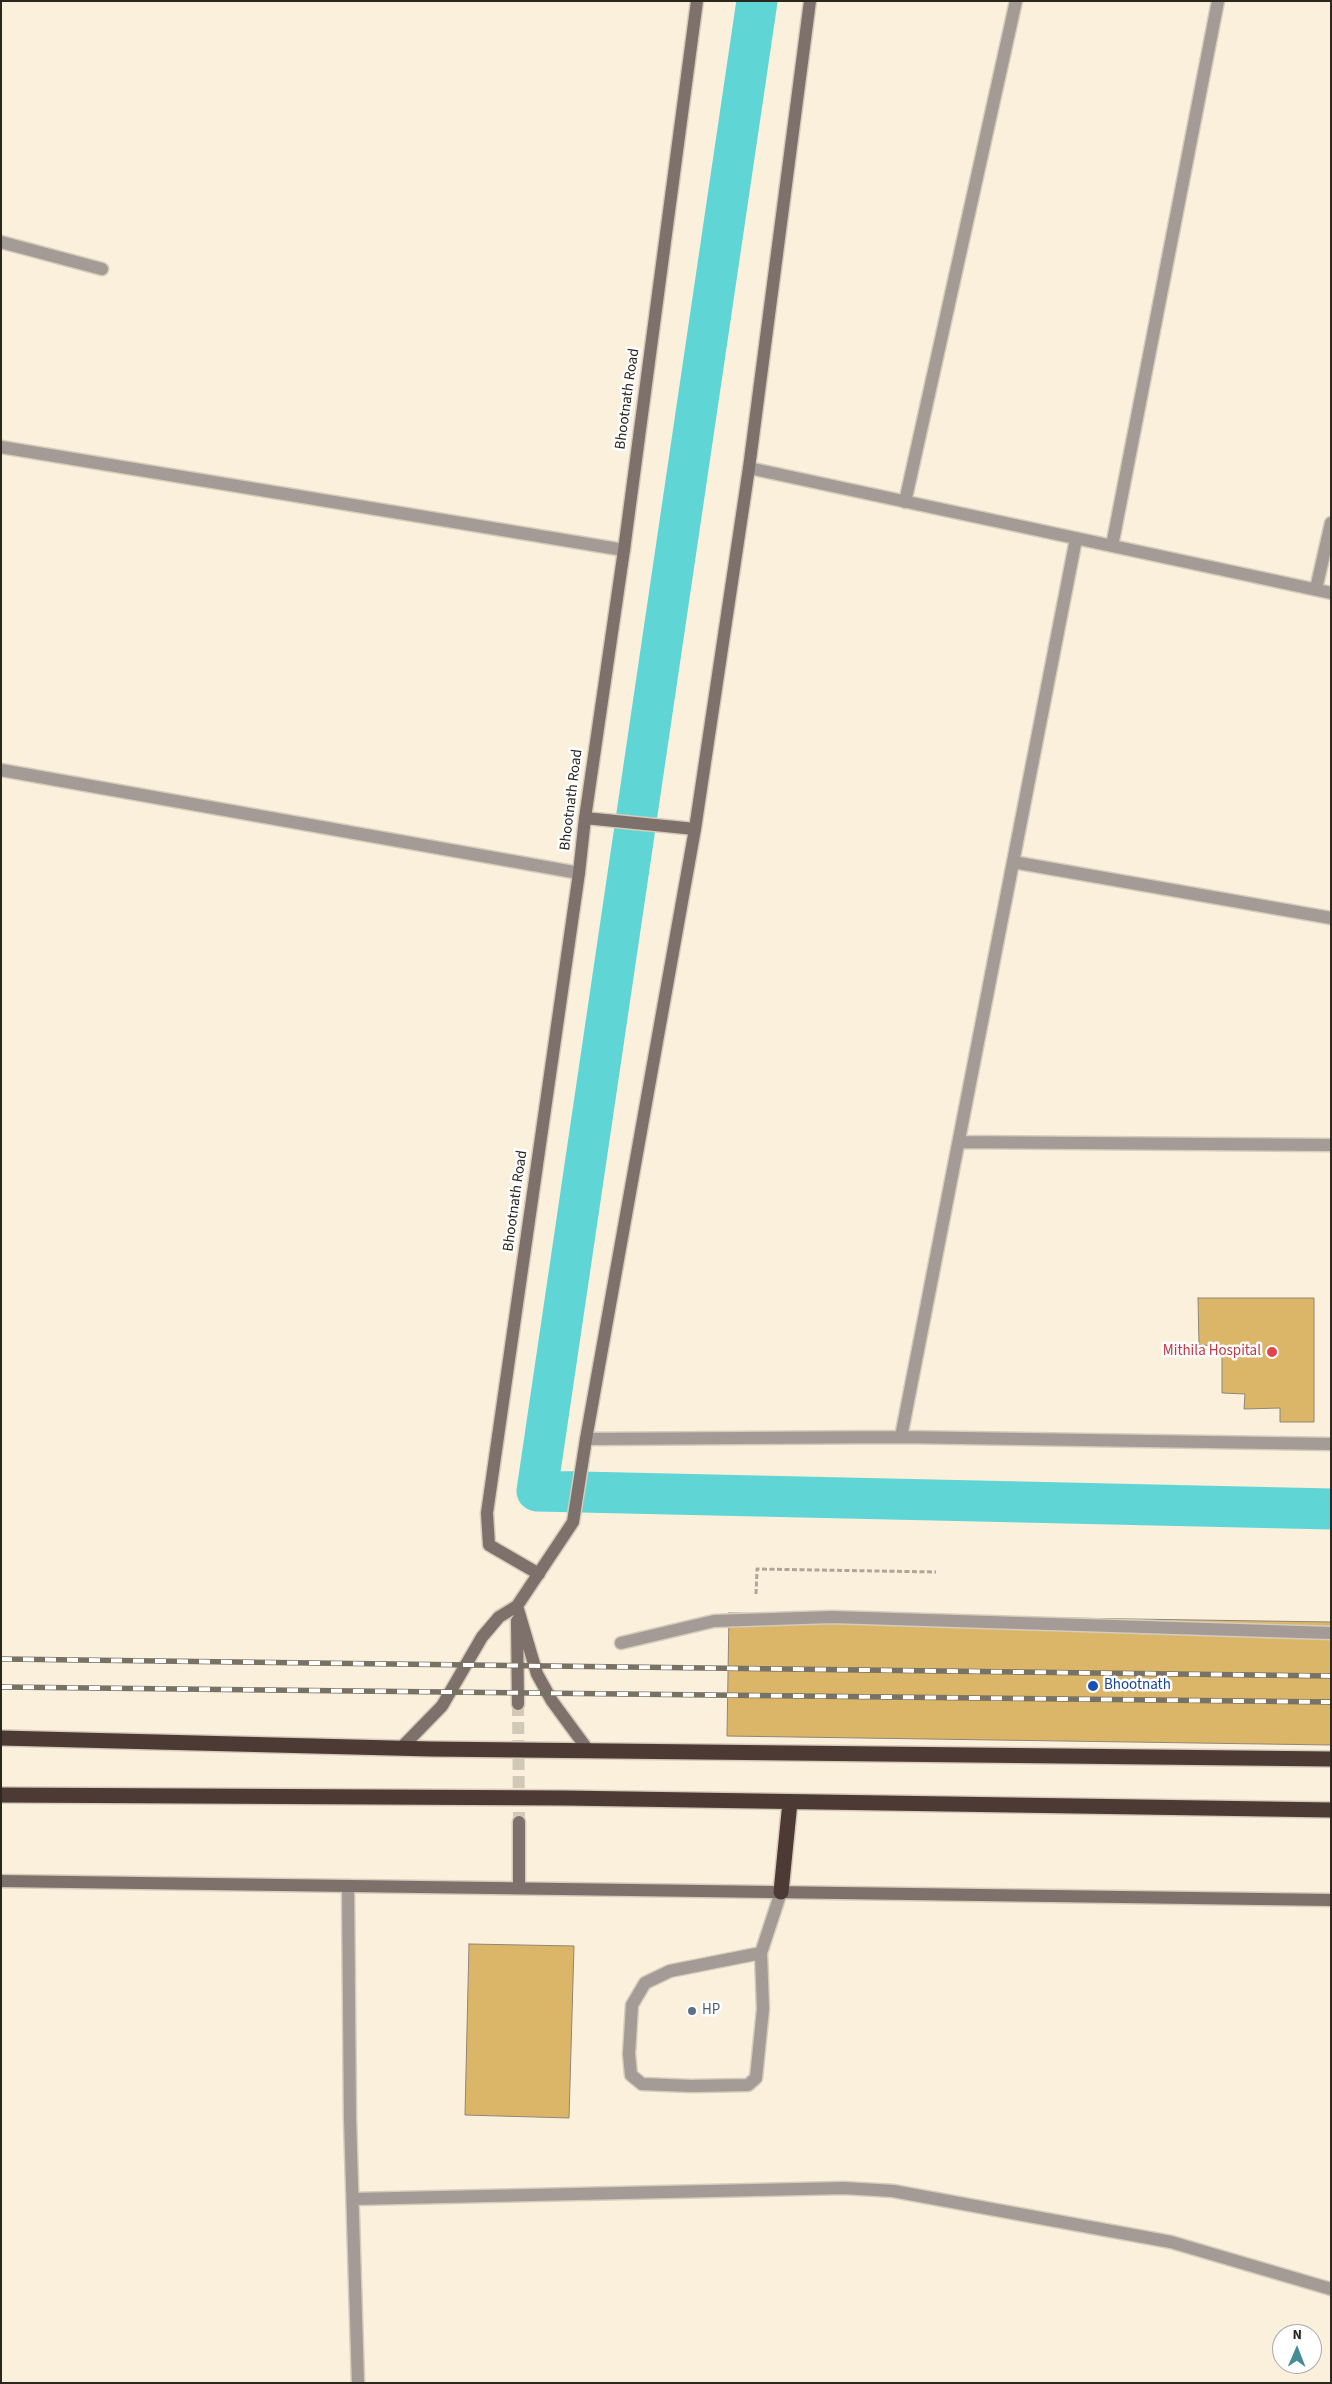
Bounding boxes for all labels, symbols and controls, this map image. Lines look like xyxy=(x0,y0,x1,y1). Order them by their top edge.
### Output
street label: Bhootnath Road xyxy=(612,347,644,451)
street label: Bhootnath Road xyxy=(557,748,587,852)
street label: Bhootnath Road xyxy=(500,1149,532,1253)
place label: Mithila Hospital xyxy=(1163,1343,1261,1361)
marker: Mithila Hospital xyxy=(1265,1345,1279,1359)
place label: Bhootnath xyxy=(1104,1677,1171,1695)
marker: Bhootnath xyxy=(1086,1679,1100,1693)
place label: HP xyxy=(702,2002,720,2020)
marker: HP xyxy=(686,2005,698,2017)
north arrow xyxy=(1272,2324,1322,2374)
text: N xyxy=(1292,2325,1302,2345)

